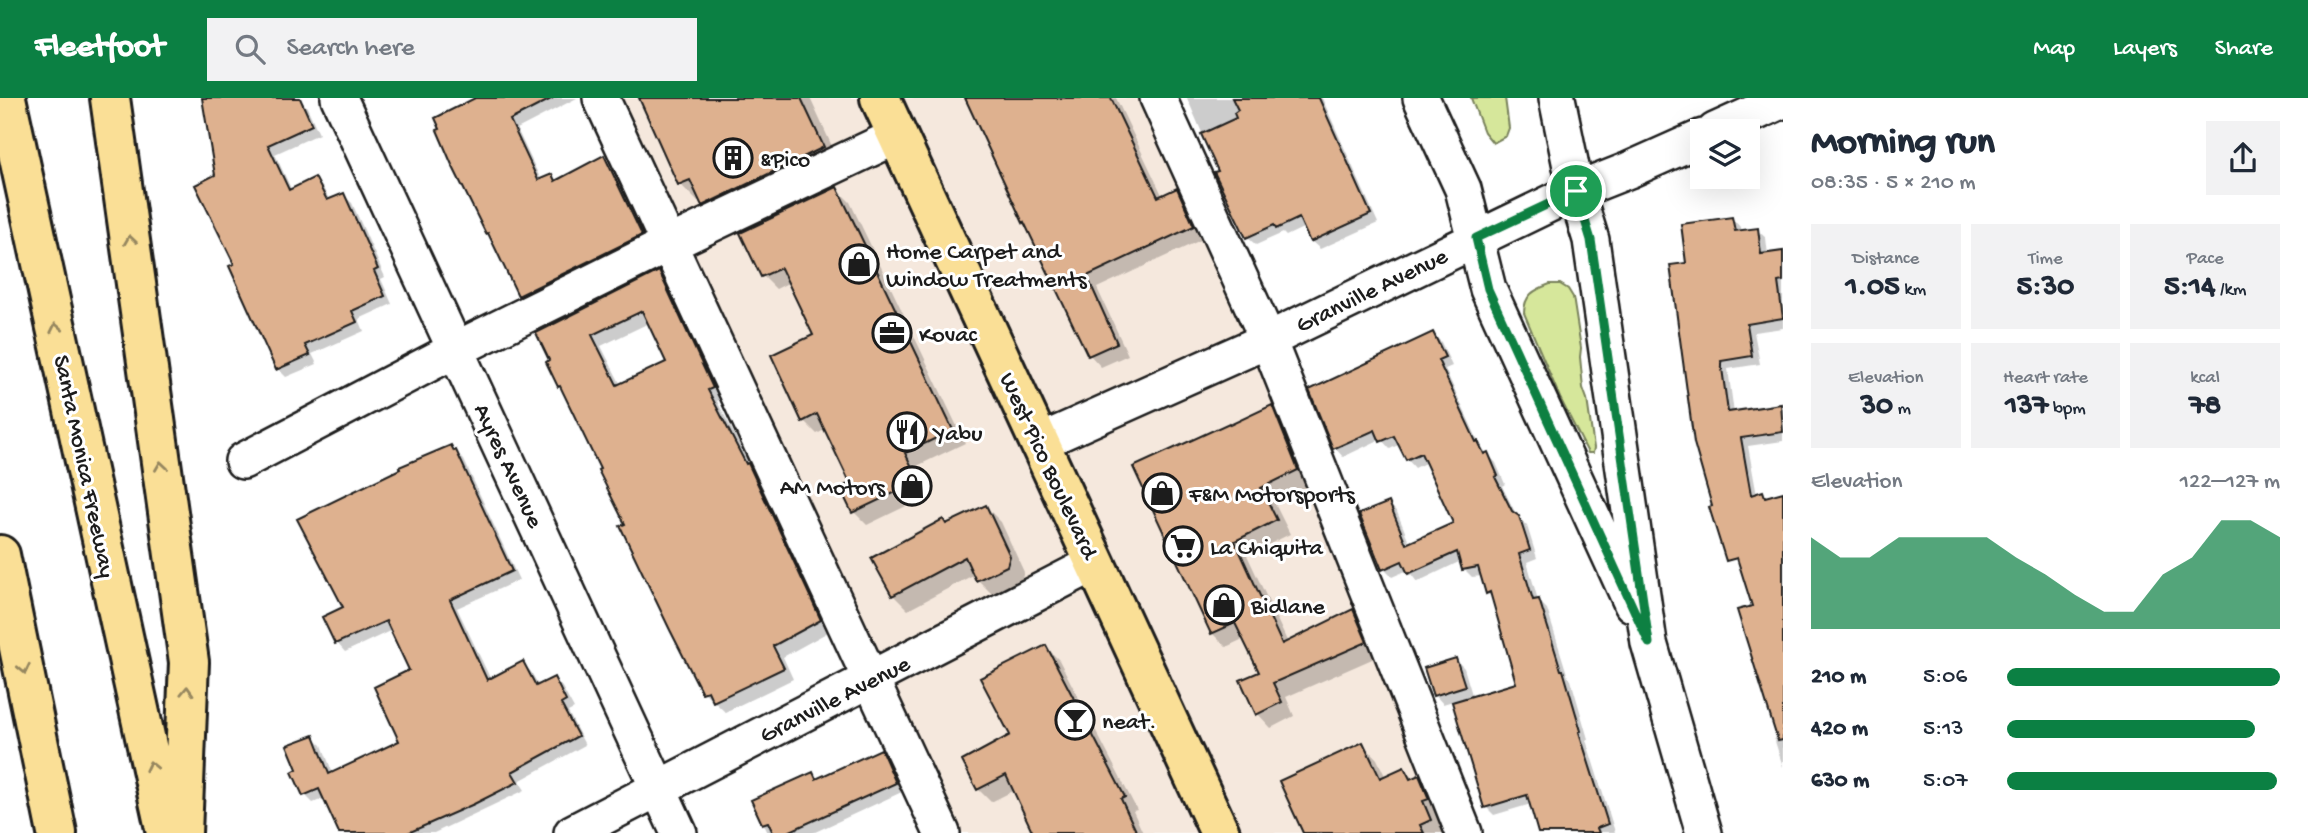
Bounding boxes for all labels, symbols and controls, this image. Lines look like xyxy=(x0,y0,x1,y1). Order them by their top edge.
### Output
search box xyxy=(207,18,697,81)
text: Fleetfoot xyxy=(35,30,165,68)
icon: search xyxy=(231,30,269,68)
text: Search here xyxy=(287,34,415,65)
text: Map xyxy=(2033,35,2075,64)
text: Layers xyxy=(2113,35,2177,64)
text: Share xyxy=(2215,35,2273,64)
map controls xyxy=(1690,119,1760,189)
button: layers xyxy=(1690,119,1760,189)
button: share xyxy=(2206,121,2280,195)
text: Morning run xyxy=(1811,122,1995,166)
building icon: &Pico xyxy=(712,137,754,179)
place label: &Pico xyxy=(760,147,810,176)
pin xyxy=(1546,161,1606,221)
text: 08:35 · 5 × 210 m xyxy=(1811,170,1976,197)
icon: arrive xyxy=(1557,172,1595,210)
one-way arrow xyxy=(122,235,137,246)
place label: Home Carpet and Window Treatments xyxy=(886,239,1088,296)
shop icon: Home Carpet and Window Treatments xyxy=(838,243,880,285)
street label: Granville Avenue xyxy=(1292,243,1454,341)
text: Distance xyxy=(1852,248,1919,271)
text: Time xyxy=(2028,248,2063,271)
text: Pace xyxy=(2187,248,2224,271)
text: 1.05 xyxy=(1845,271,1900,306)
text: 5:30 xyxy=(2017,271,2074,306)
text: 5:14 xyxy=(2164,271,2215,306)
text: km xyxy=(1900,279,1926,302)
text: /km xyxy=(2215,279,2246,302)
office icon: Kovac xyxy=(871,312,913,354)
one-way arrow xyxy=(50,322,65,334)
place label: Kovac xyxy=(919,322,978,351)
street label: Santa Monica Freeway xyxy=(45,353,120,581)
text: Elevation xyxy=(1848,367,1924,390)
text: Heart rate xyxy=(2003,367,2088,390)
text: kcal xyxy=(2190,367,2220,390)
street label: West Pico Boulevard xyxy=(991,369,1103,566)
text: 30 xyxy=(1861,390,1893,425)
text: 137 xyxy=(2005,390,2048,425)
text: 78 xyxy=(2189,390,2221,425)
text: m xyxy=(1893,398,1911,421)
text: bpm xyxy=(2048,398,2086,421)
street label: Ayres Avenue xyxy=(465,400,548,534)
restaurant icon: Yabu xyxy=(886,411,928,453)
place label: Yabu xyxy=(932,421,982,450)
one-way arrow xyxy=(154,460,169,472)
shop icon: AM Motors xyxy=(891,465,933,507)
text: Elevation xyxy=(1811,469,1902,496)
text: 122–127 m xyxy=(2180,469,2280,496)
shop icon: F&M Motorsports xyxy=(1141,472,1183,514)
place label: AM Motors xyxy=(780,475,886,504)
place label: F&M Motorsports xyxy=(1188,482,1356,511)
supermarket icon: La Chiquita xyxy=(1162,525,1204,567)
place label: La Chiquita xyxy=(1210,535,1324,564)
shop icon: Bidlane xyxy=(1203,584,1245,626)
place label: Bidlane xyxy=(1250,594,1326,623)
street label: Granville Avenue xyxy=(756,650,916,751)
one-way arrow xyxy=(15,663,30,675)
text: 210 m xyxy=(1811,664,1866,691)
text: 5:06 xyxy=(1923,664,1967,691)
one-way arrow xyxy=(180,686,195,697)
bar icon: neat. xyxy=(1054,699,1096,741)
place label: neat. xyxy=(1102,709,1156,738)
text: 420 m xyxy=(1811,716,1868,743)
text: 5:13 xyxy=(1923,716,1964,743)
one-way arrow xyxy=(145,760,160,772)
text: 630 m xyxy=(1811,768,1869,795)
text: 5:07 xyxy=(1923,768,1967,795)

